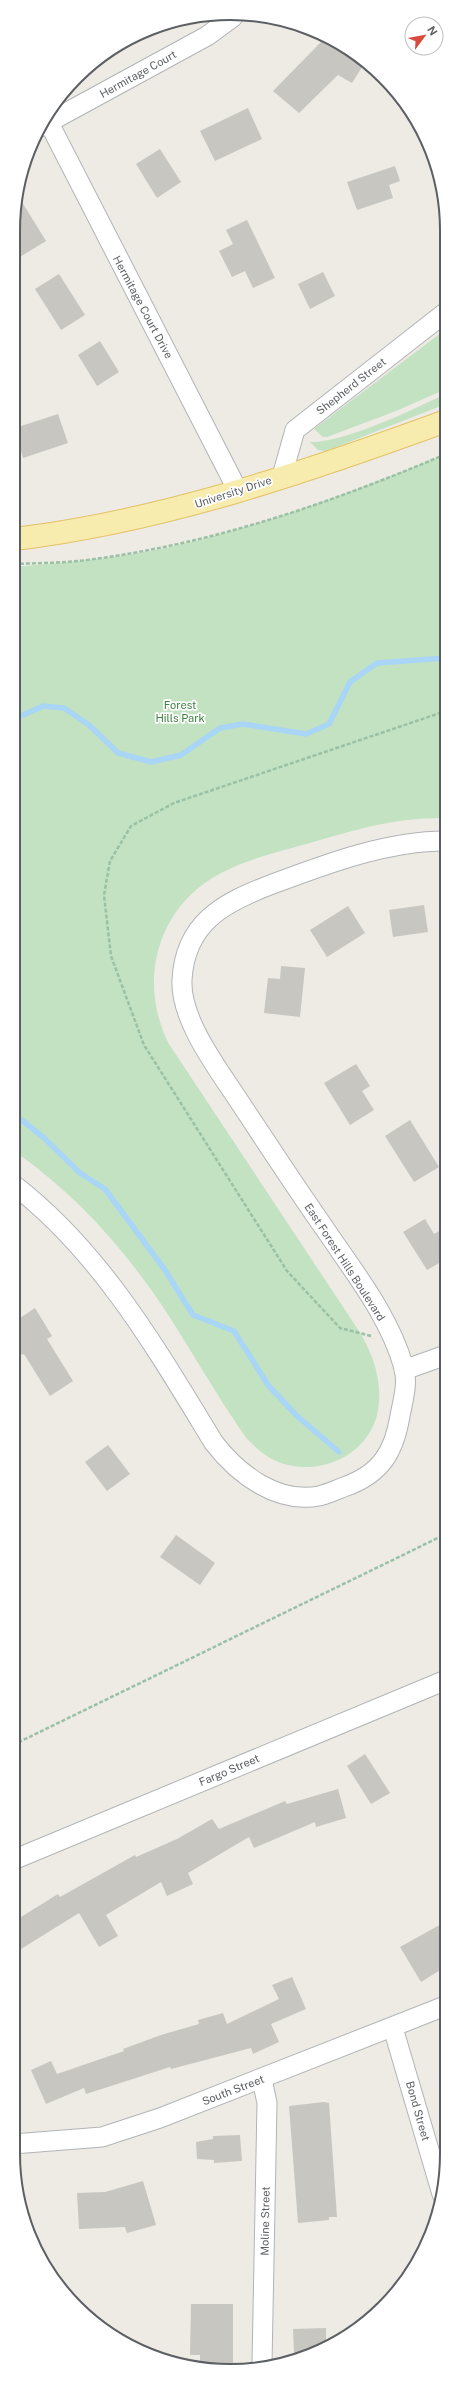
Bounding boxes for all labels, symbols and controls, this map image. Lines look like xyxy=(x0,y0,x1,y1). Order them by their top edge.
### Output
north arrow xyxy=(404,16,444,56)
text: N xyxy=(425,24,440,38)
street label: Hermitage Court xyxy=(98,48,178,100)
street label: Hermitage Court Drive xyxy=(111,254,175,360)
street label: Shepherd Street xyxy=(314,355,388,417)
street label: University Drive xyxy=(193,474,273,510)
park label: Forest Hills Park xyxy=(155,699,205,724)
street label: East Forest Hills Boulevard xyxy=(302,1201,388,1323)
street label: Fargo Street xyxy=(197,1752,261,1788)
street label: South Street xyxy=(200,2073,266,2107)
street label: Bond Street xyxy=(404,2080,432,2142)
street label: Moline Street xyxy=(258,2186,272,2256)

